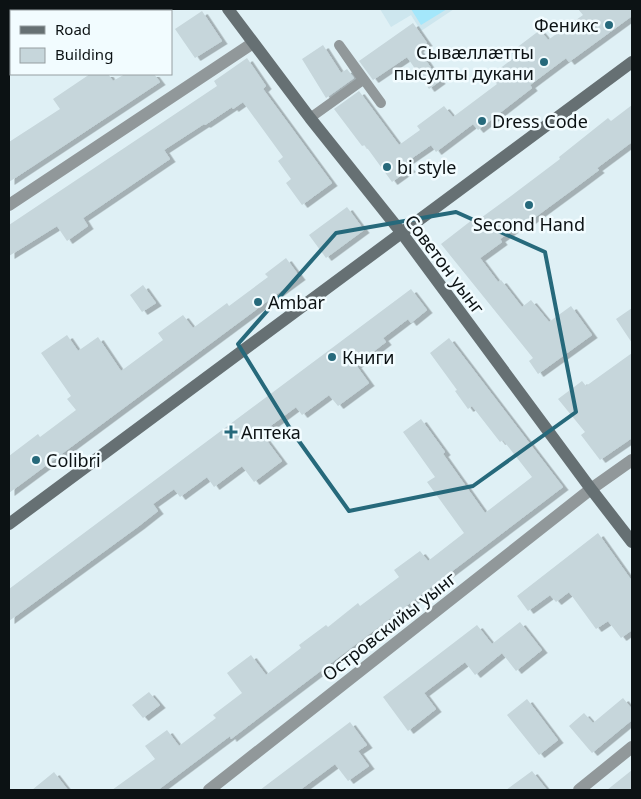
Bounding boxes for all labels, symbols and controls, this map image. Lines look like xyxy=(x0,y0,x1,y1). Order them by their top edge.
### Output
legend xyxy=(10,10,172,75)
place label: Феникс xyxy=(534,13,599,37)
text: Road xyxy=(55,19,91,39)
marker: Феникс xyxy=(603,19,615,31)
place label: Сывæллæтты пысулты дукани xyxy=(393,40,534,85)
text: Building xyxy=(55,44,113,64)
marker: Сывæллæтты пысулты дукани xyxy=(538,56,550,68)
place label: Dress Code xyxy=(492,109,588,133)
marker: Dress Code xyxy=(476,115,488,127)
place label: bi style xyxy=(397,155,457,179)
marker: bi style xyxy=(381,161,393,173)
marker: Second Hand xyxy=(523,199,535,211)
street label: Советон уынг xyxy=(400,209,490,319)
place label: Second Hand xyxy=(473,212,585,236)
place label: Ambar xyxy=(268,290,325,314)
marker: Ambar xyxy=(252,296,264,308)
place label: Книги xyxy=(342,345,395,369)
marker: Книги xyxy=(326,351,338,363)
place label: Аптека xyxy=(241,420,301,444)
marker: Аптека xyxy=(225,426,237,438)
place label: Colibri xyxy=(46,448,101,472)
marker: Colibri xyxy=(30,454,42,466)
street label: Островскийы уынг xyxy=(317,566,461,686)

